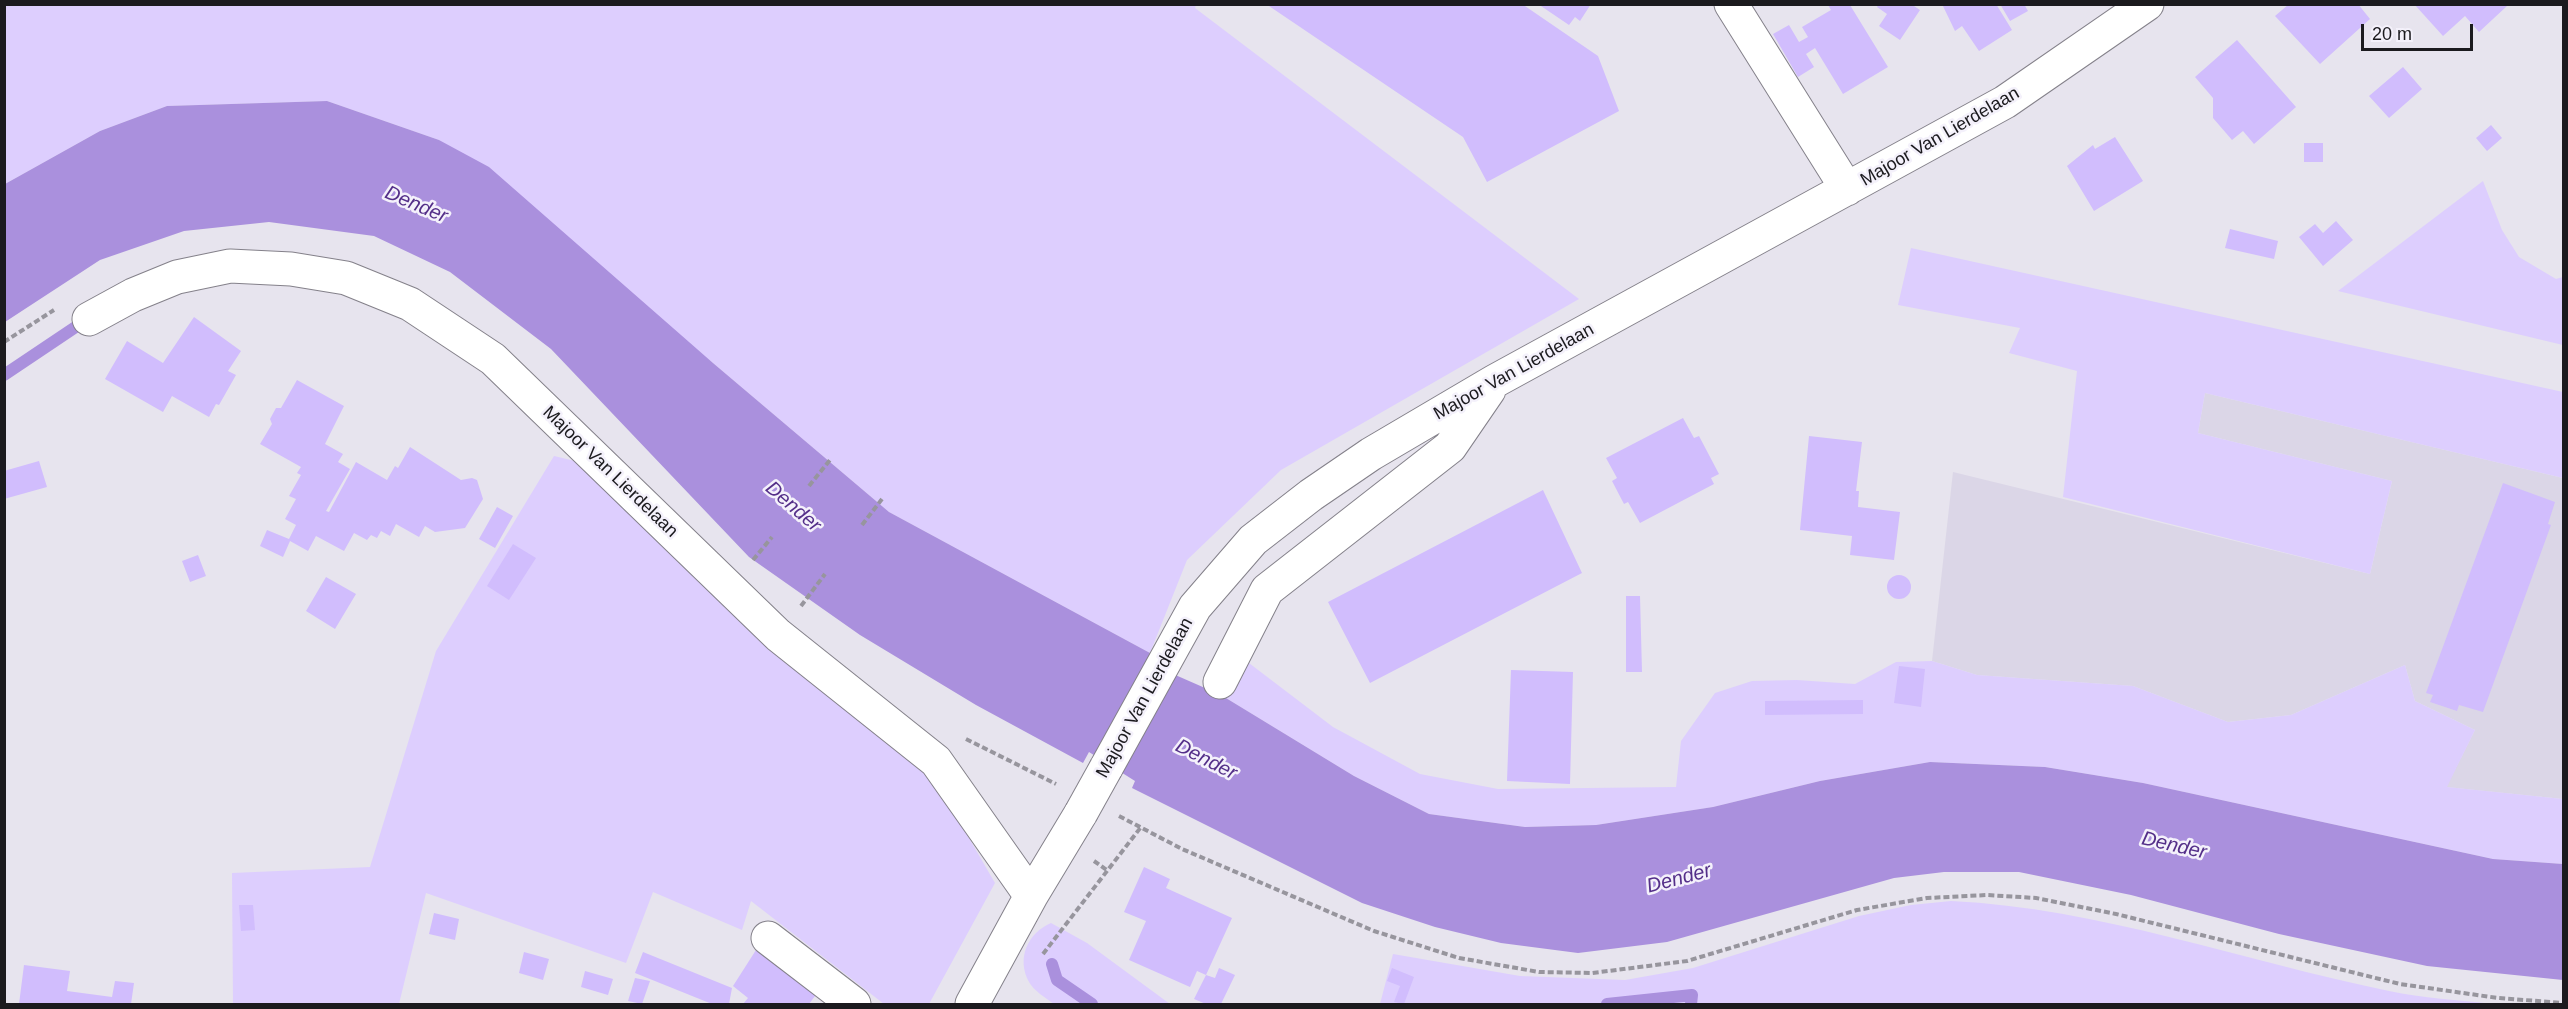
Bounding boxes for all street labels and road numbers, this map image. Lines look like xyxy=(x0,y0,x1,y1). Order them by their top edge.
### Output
street label: Majoor Van Lierdelaan xyxy=(1857,83,2023,191)
street label: Majoor Van Lierdelaan xyxy=(1430,319,1598,425)
street label: Majoor Van Lierdelaan xyxy=(538,402,682,542)
street label: Majoor Van Lierdelaan xyxy=(1092,614,1198,782)

